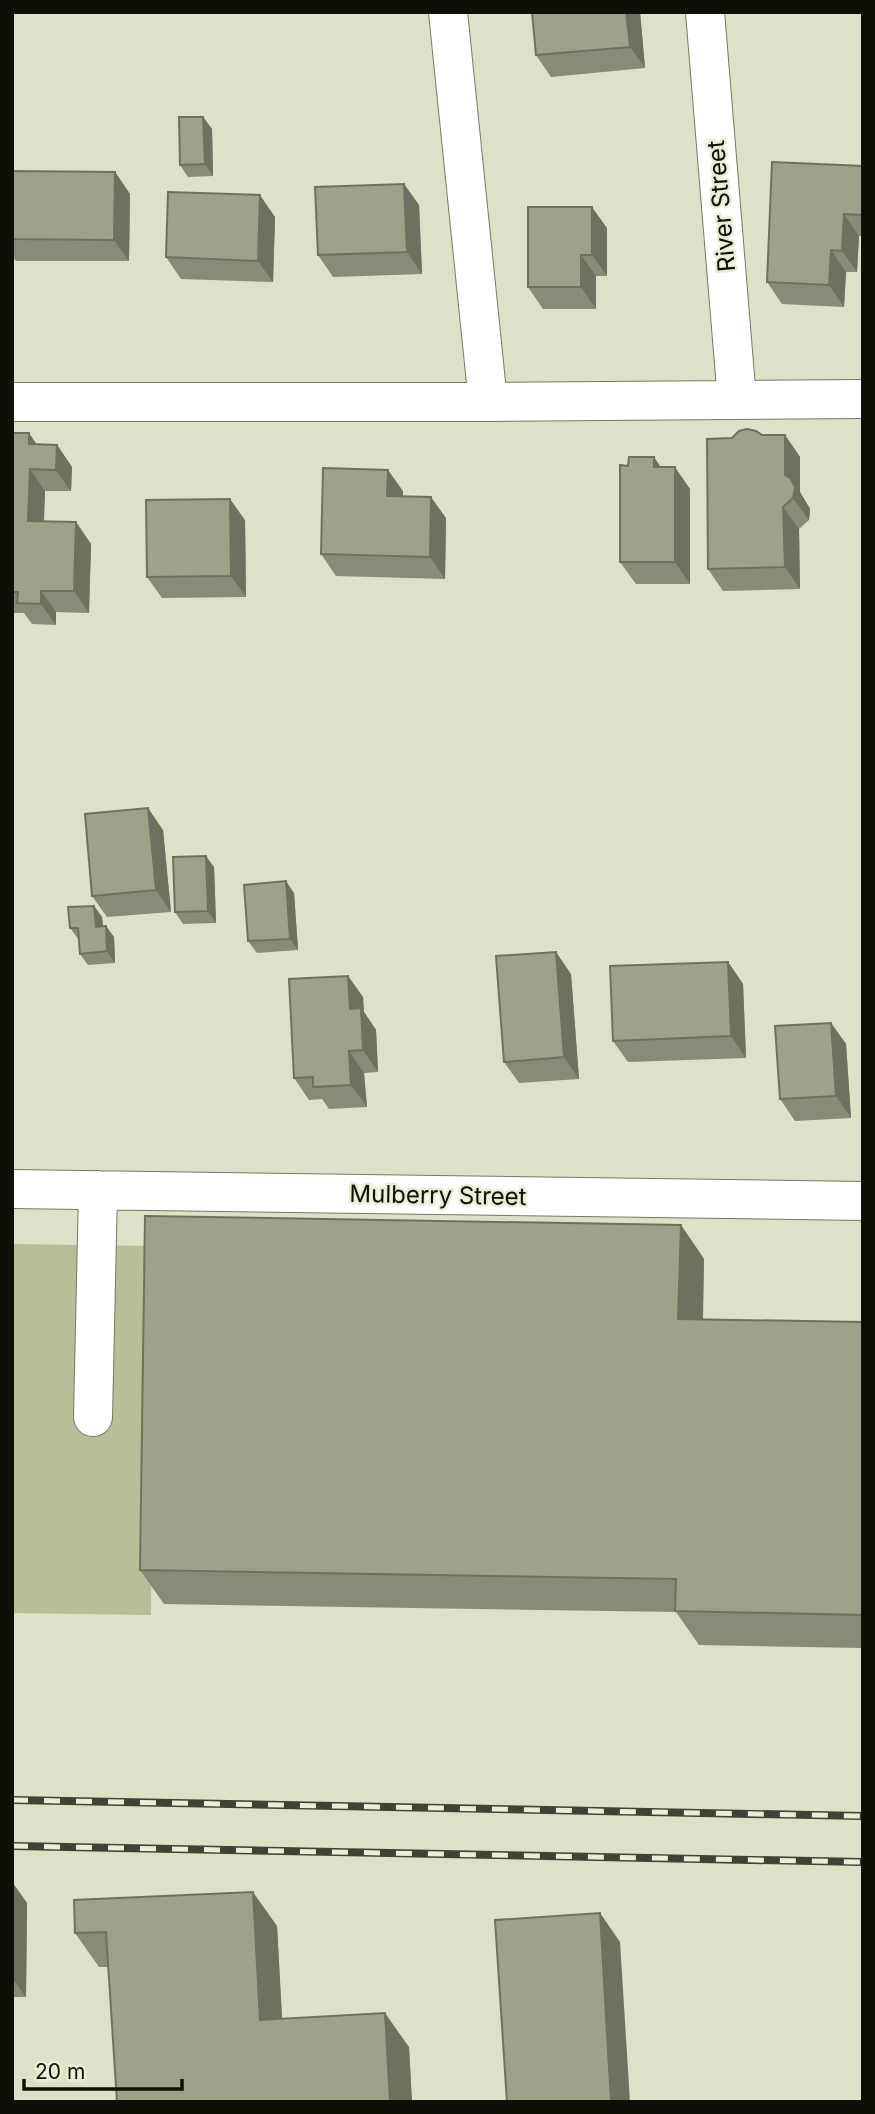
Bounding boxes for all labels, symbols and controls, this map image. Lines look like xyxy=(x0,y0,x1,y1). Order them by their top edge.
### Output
street label: River Street xyxy=(701,139,741,273)
street label: Mulberry Street xyxy=(349,1179,527,1211)
scale bar xyxy=(24,2048,182,2092)
text: 20 m xyxy=(35,2059,85,2084)

